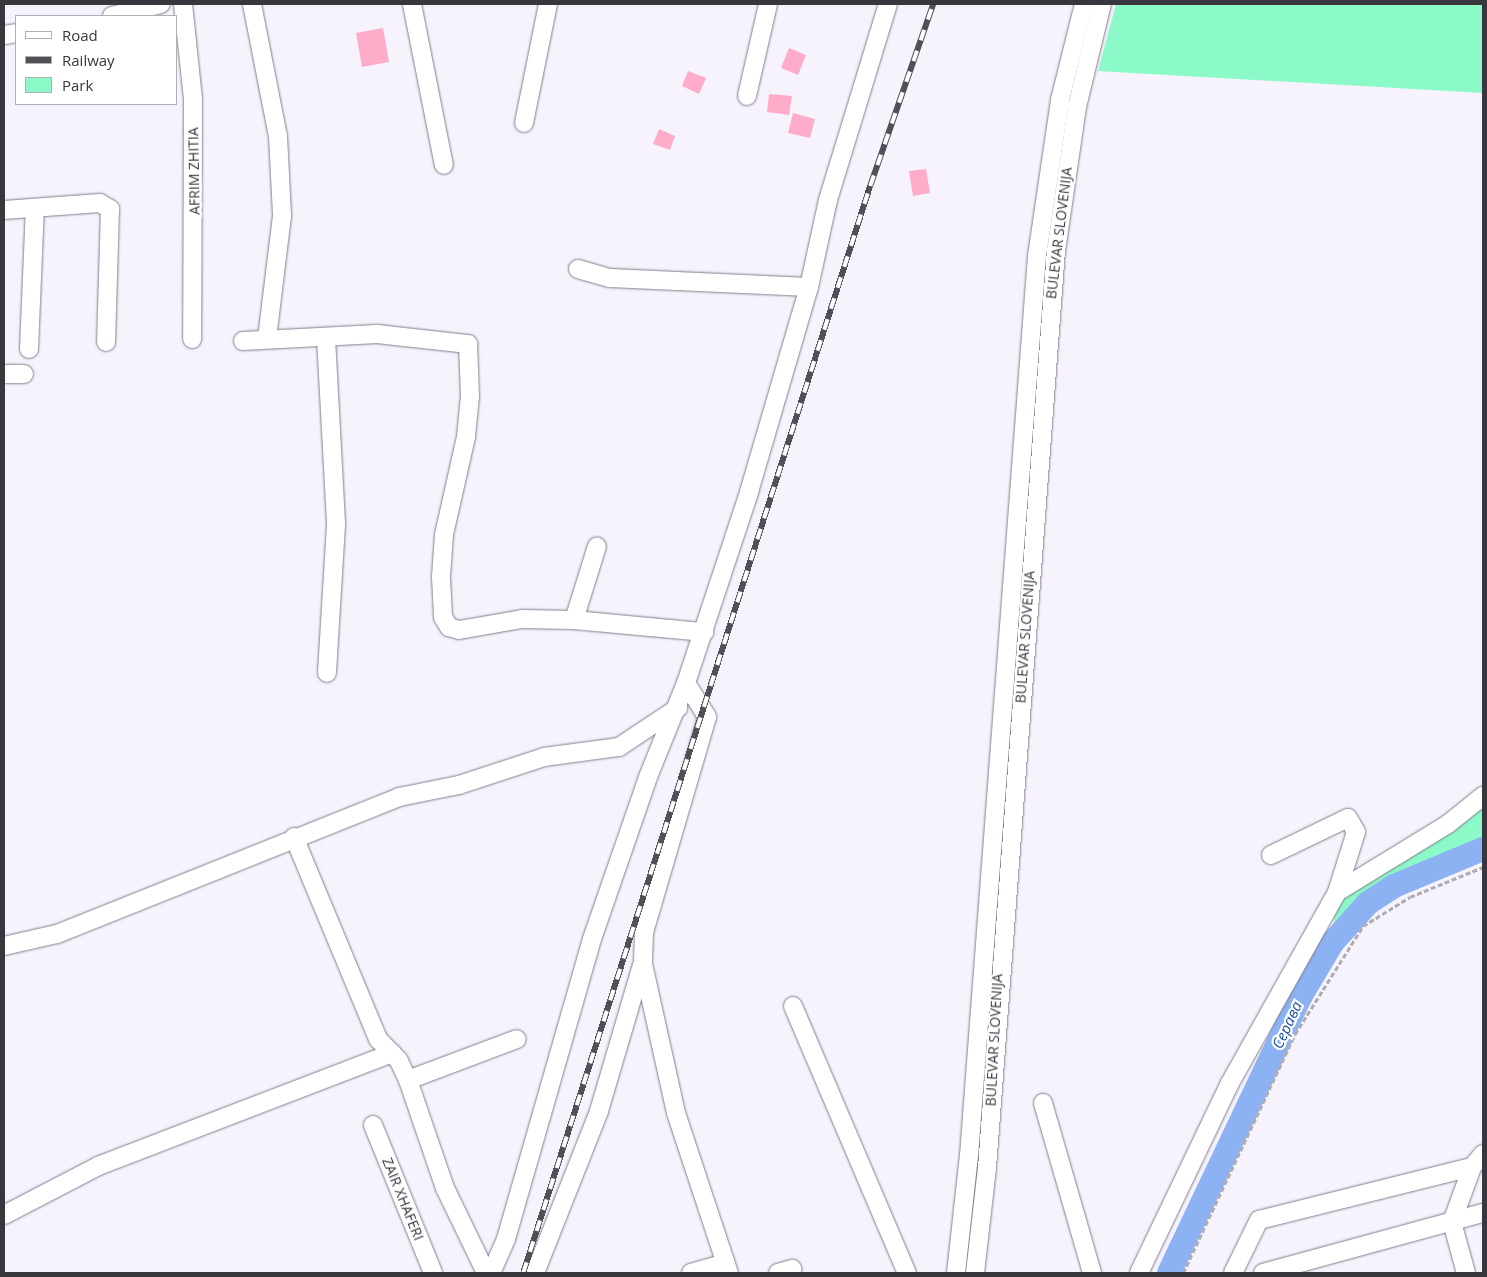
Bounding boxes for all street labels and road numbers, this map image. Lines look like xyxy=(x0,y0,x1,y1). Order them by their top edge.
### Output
street label: AFRIM ZHITIA xyxy=(185,127,203,215)
street label: BULEVAR SLOVENIJA xyxy=(1043,166,1075,300)
street label: BULEVAR SLOVENIJA xyxy=(1012,570,1038,704)
street label: BULEVAR SLOVENIJA xyxy=(982,973,1006,1107)
street label: ZAIR XHAFERI xyxy=(379,1155,427,1243)

